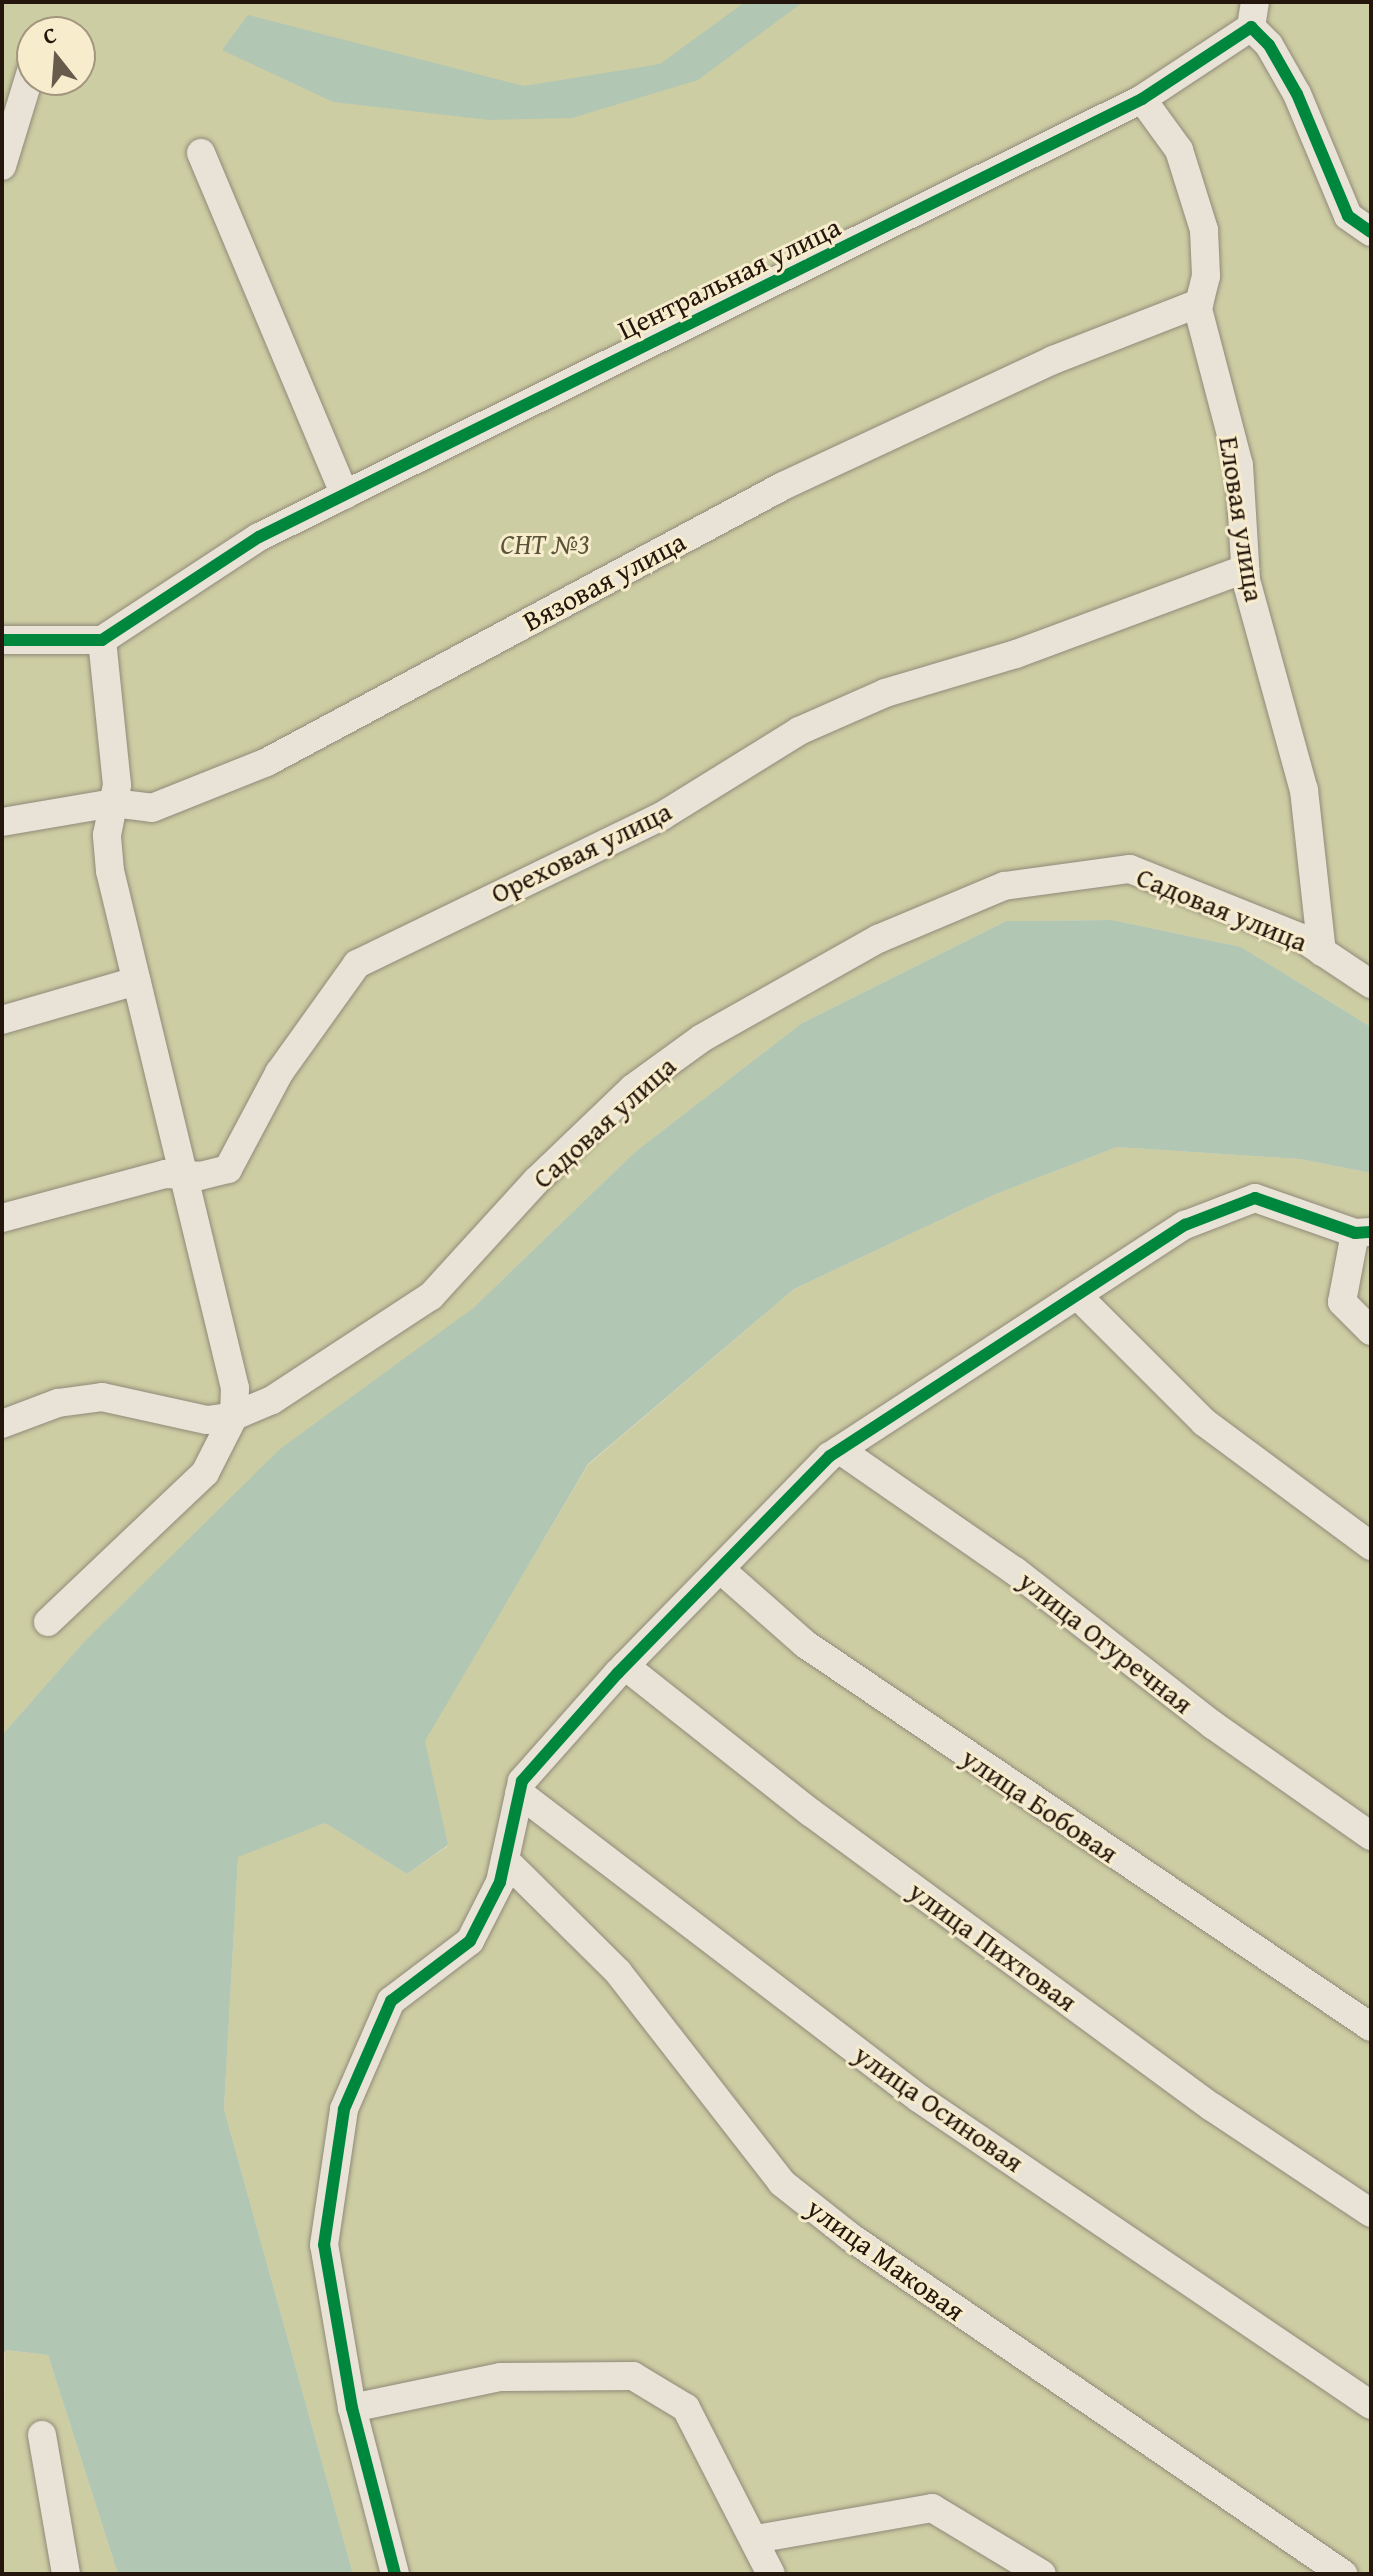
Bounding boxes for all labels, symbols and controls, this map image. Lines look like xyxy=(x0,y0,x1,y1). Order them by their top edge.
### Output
north arrow xyxy=(16,16,96,96)
text: С xyxy=(39,18,60,52)
street label: Центральная улица xyxy=(612,210,846,346)
street label: Еловая улица xyxy=(1212,434,1272,604)
street label: Вязовая улица xyxy=(517,524,691,638)
park label: СНТ №3 xyxy=(500,527,590,561)
street label: Ореховая улица xyxy=(485,794,677,910)
street label: Садовая улица xyxy=(1132,860,1312,958)
street label: Садовая улица xyxy=(526,1049,682,1195)
street label: улица Огуречная xyxy=(1012,1564,1200,1720)
street label: улица Бобовая xyxy=(955,1740,1125,1870)
street label: улица Пихтовая xyxy=(902,1874,1084,2018)
street label: улица Осиновая xyxy=(848,2037,1030,2179)
street label: улица Маковая xyxy=(800,2190,972,2328)

